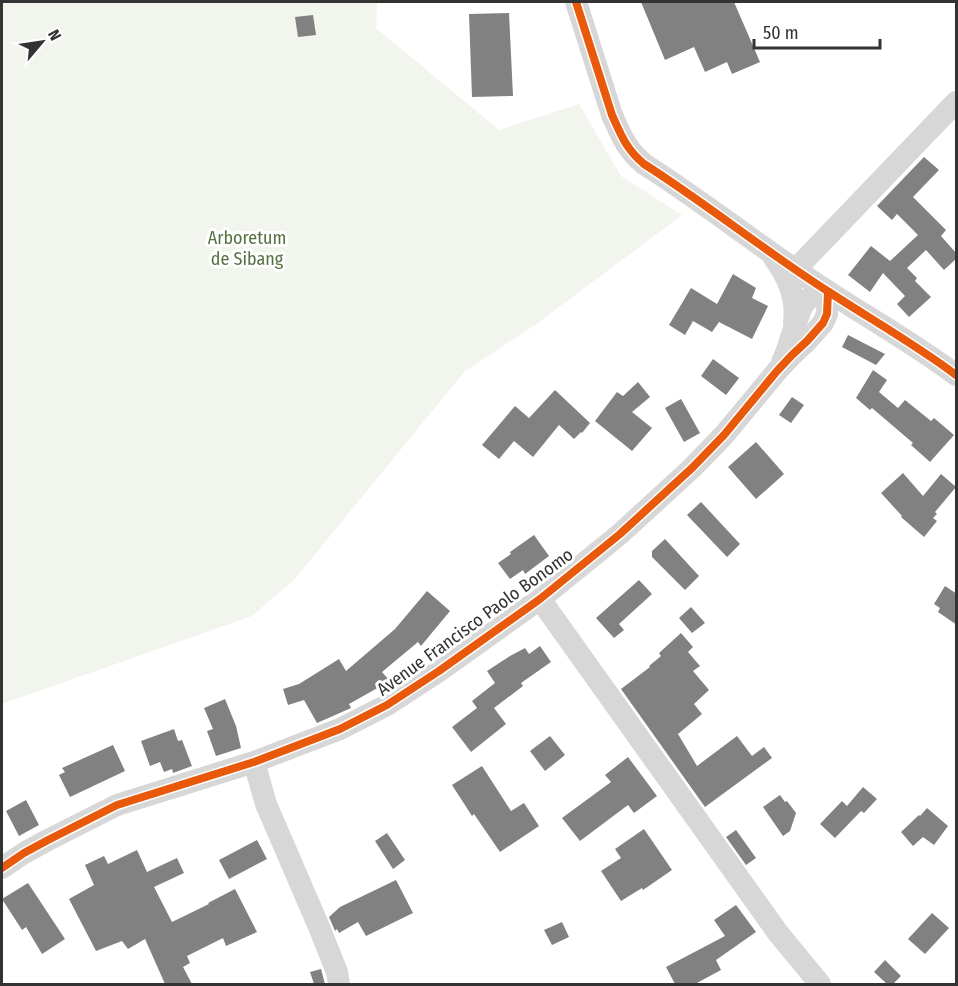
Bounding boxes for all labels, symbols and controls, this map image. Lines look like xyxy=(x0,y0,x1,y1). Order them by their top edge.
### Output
north arrow xyxy=(12,12,72,72)
scale bar xyxy=(754,12,880,50)
text: 50 m xyxy=(763,22,799,44)
text: N xyxy=(44,26,65,44)
park label: Arboretum de Sibang xyxy=(208,227,286,270)
street label: Avenue Francisco Paolo Bonomo xyxy=(373,543,577,701)

